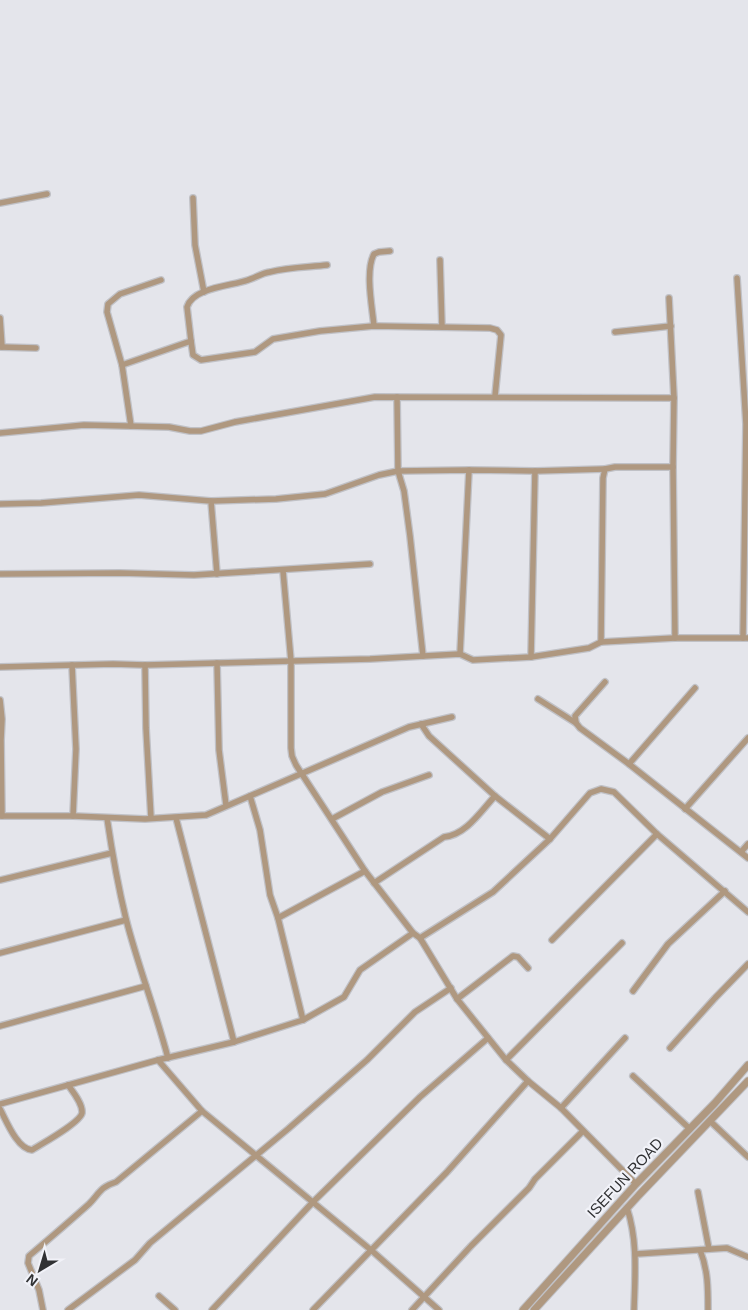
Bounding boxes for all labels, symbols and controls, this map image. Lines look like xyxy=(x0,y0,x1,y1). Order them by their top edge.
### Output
street label: ISEFUN ROAD xyxy=(583,1134,666,1221)
north arrow xyxy=(15,1245,65,1295)
text: N xyxy=(23,1271,41,1290)

